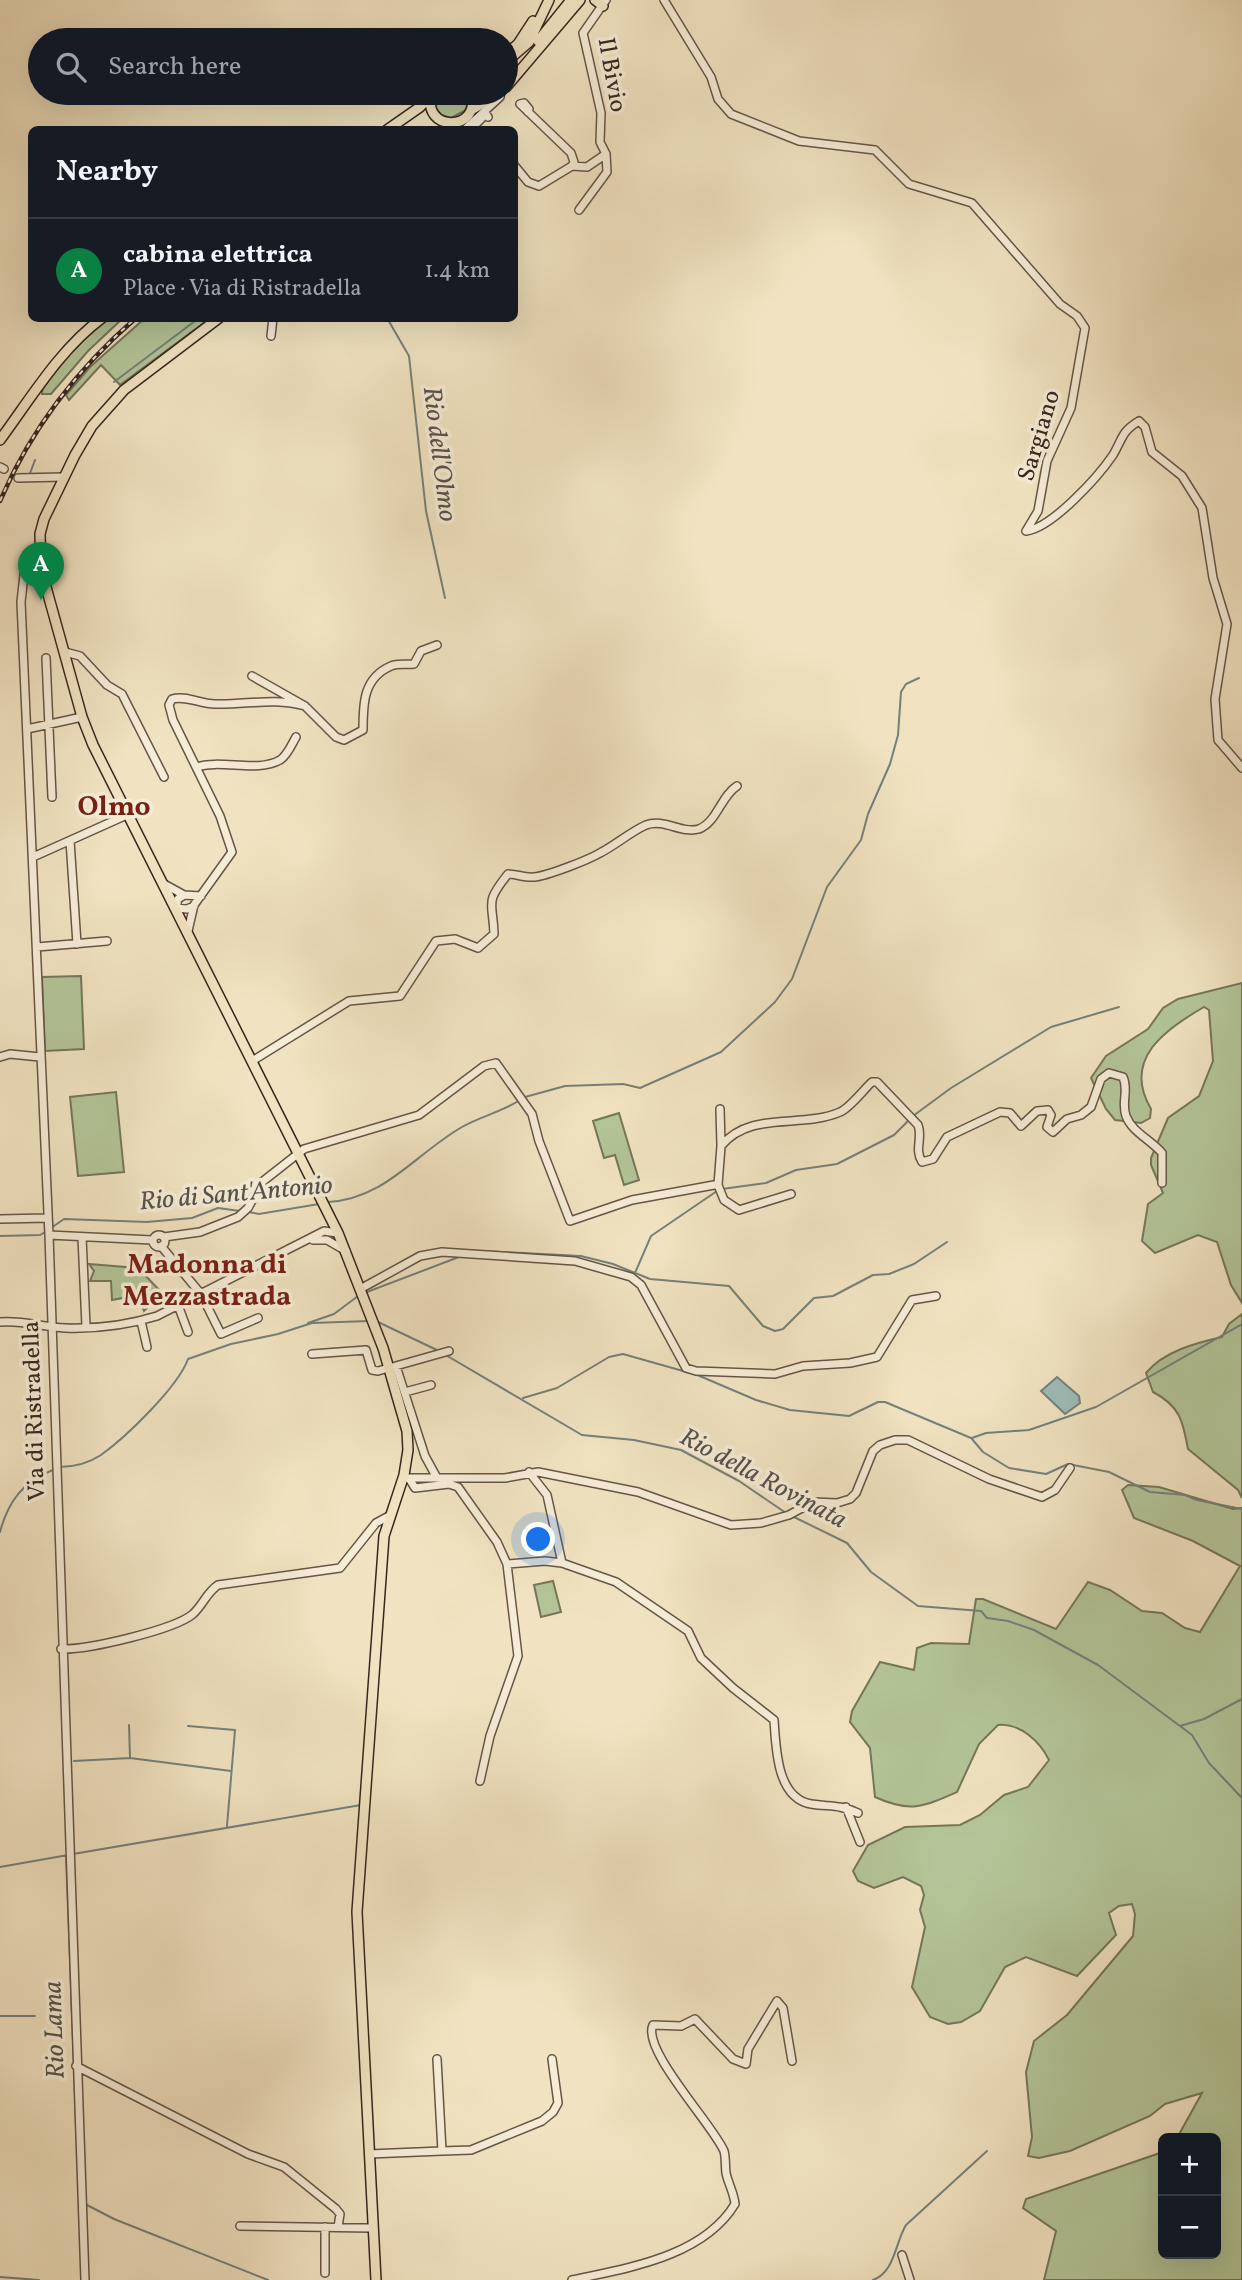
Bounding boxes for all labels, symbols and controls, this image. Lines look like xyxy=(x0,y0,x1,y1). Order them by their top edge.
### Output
search box xyxy=(28,28,518,105)
street label: Il Bivio xyxy=(588,35,634,115)
icon: search xyxy=(52,48,90,86)
text: Search here xyxy=(108,49,241,85)
text: Nearby xyxy=(56,151,158,193)
text: cabina elettrica xyxy=(123,237,313,273)
text: A xyxy=(71,255,87,287)
text: 1.4 km xyxy=(424,255,490,287)
text: Place · Via di Ristradella xyxy=(123,273,362,305)
water label: Rio dell'Olmo xyxy=(413,384,465,524)
street label: Sargiano xyxy=(1010,386,1070,486)
pin: A xyxy=(18,542,64,600)
district label: Olmo xyxy=(77,788,151,827)
water label: Rio di Sant'Antonio xyxy=(138,1168,334,1220)
district label: Madonna di Mezzastrada xyxy=(123,1246,291,1317)
street label: Via di Ristradella xyxy=(15,1320,55,1502)
water label: Rio della Rovinata xyxy=(673,1420,853,1538)
your location xyxy=(521,1522,555,1556)
water label: Rio Lama xyxy=(35,1980,75,2080)
map controls xyxy=(1158,2133,1221,2259)
button: + xyxy=(1158,2133,1221,2196)
button: − xyxy=(1158,2196,1221,2259)

